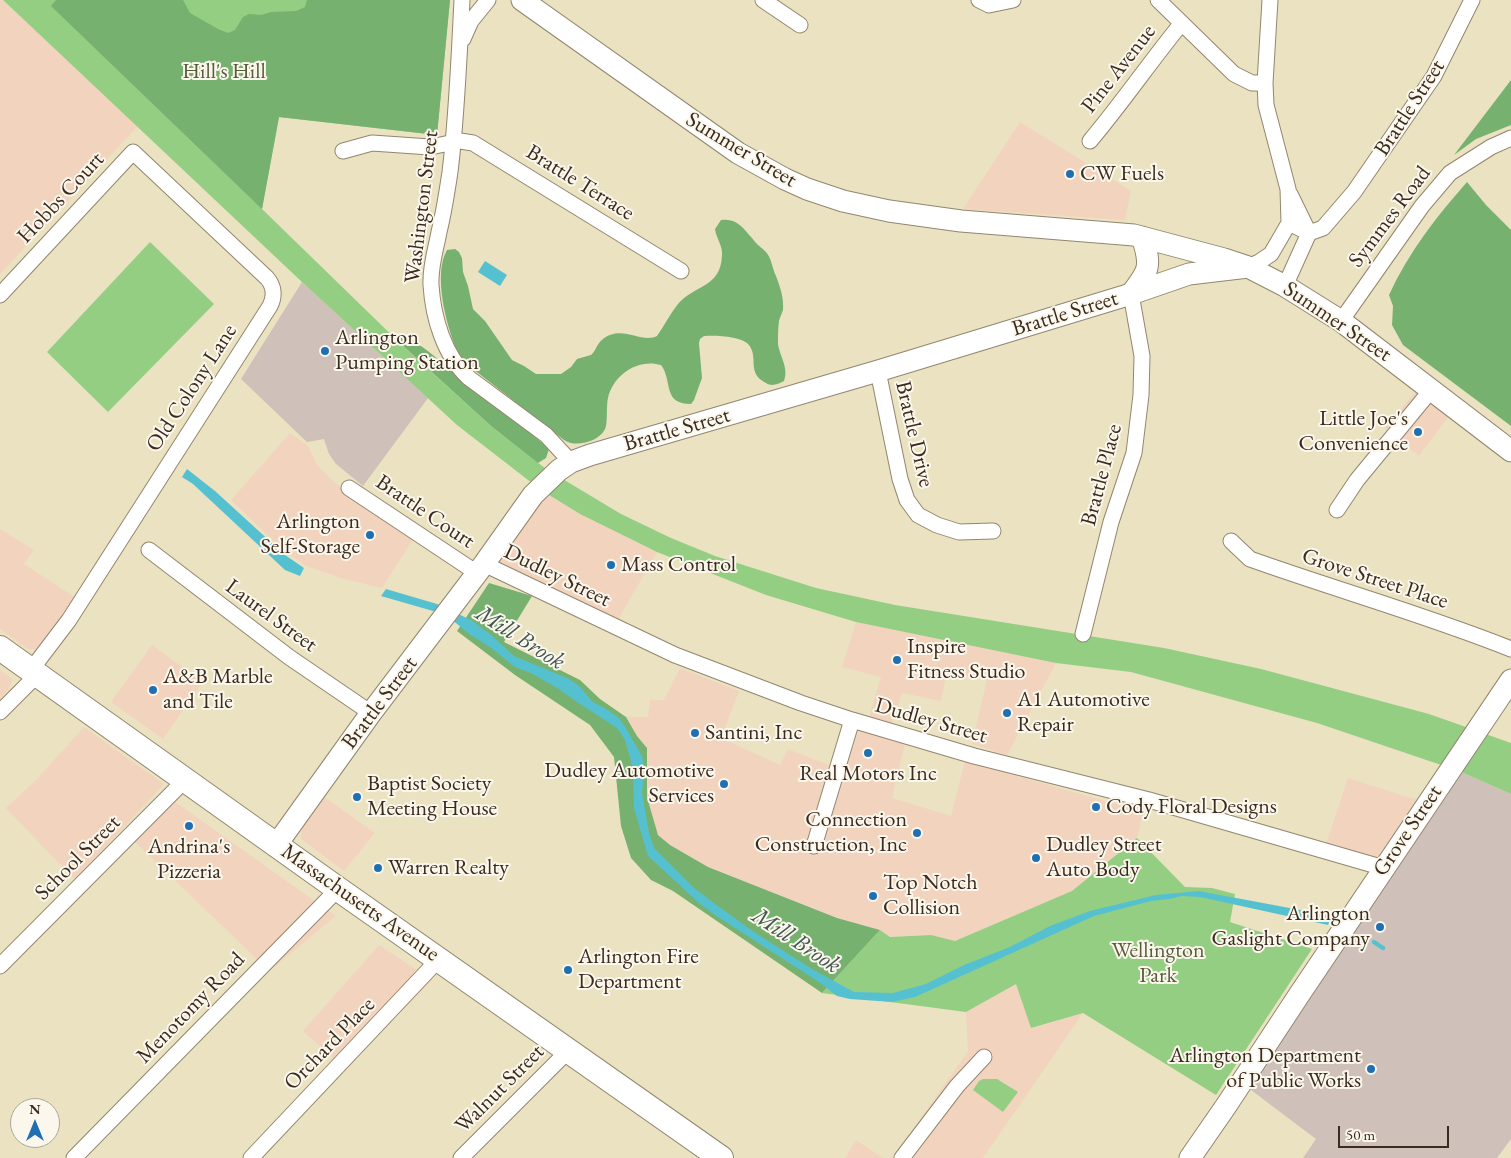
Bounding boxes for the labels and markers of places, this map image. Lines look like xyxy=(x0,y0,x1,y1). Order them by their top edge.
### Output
place label: CW Fuels xyxy=(1080,161,1164,187)
marker: CW Fuels xyxy=(1064,168,1076,180)
place label: Arlington Pumping Station xyxy=(335,325,479,376)
marker: Arlington Pumping Station xyxy=(319,345,331,357)
place label: Little Joe's Convenience xyxy=(1298,406,1408,458)
marker: Little Joe's Convenience xyxy=(1412,426,1424,438)
place label: Arlington Self-Storage xyxy=(261,509,360,560)
marker: Arlington Self-Storage xyxy=(364,529,376,541)
place label: Mass Control xyxy=(621,552,736,578)
marker: Mass Control xyxy=(605,559,617,571)
place label: Inspire Fitness Studio xyxy=(907,634,1026,686)
marker: Inspire Fitness Studio xyxy=(891,654,903,666)
place label: A&B Marble and Tile xyxy=(163,664,273,716)
marker: A&B Marble and Tile xyxy=(147,684,159,696)
place label: A1 Automotive Repair xyxy=(1017,687,1150,738)
marker: A1 Automotive Repair xyxy=(1001,707,1013,719)
place label: Santini, Inc xyxy=(705,720,802,746)
marker: Santini, Inc xyxy=(689,727,701,739)
marker: Real Motors Inc xyxy=(862,747,874,759)
place label: Dudley Automotive Services xyxy=(544,758,714,809)
place label: Real Motors Inc xyxy=(799,761,937,787)
place label: Baptist Society Meeting House xyxy=(367,771,497,822)
marker: Dudley Automotive Services xyxy=(718,778,730,790)
marker: Baptist Society Meeting House xyxy=(351,791,363,803)
place label: Cody Floral Designs xyxy=(1106,794,1277,820)
marker: Cody Floral Designs xyxy=(1090,801,1102,813)
place label: Connection Construction, Inc xyxy=(755,807,907,858)
marker: Andrina's Pizzeria xyxy=(183,820,195,832)
marker: Connection Construction, Inc xyxy=(911,827,923,839)
place label: Dudley Street Auto Body xyxy=(1046,832,1162,884)
place label: Andrina's Pizzeria xyxy=(148,834,230,886)
marker: Dudley Street Auto Body xyxy=(1030,852,1042,864)
place label: Warren Realty xyxy=(388,855,509,881)
marker: Warren Realty xyxy=(372,862,384,874)
place label: Top Notch Collision xyxy=(883,870,978,921)
marker: Top Notch Collision xyxy=(867,890,879,902)
place label: Arlington Gaslight Company xyxy=(1211,901,1370,952)
marker: Arlington Gaslight Company xyxy=(1374,921,1386,933)
place label: Arlington Fire Department xyxy=(578,944,699,996)
marker: Arlington Fire Department xyxy=(562,964,574,976)
place label: Arlington Department of Public Works xyxy=(1169,1043,1361,1094)
marker: Arlington Department of Public Works xyxy=(1365,1063,1377,1075)

